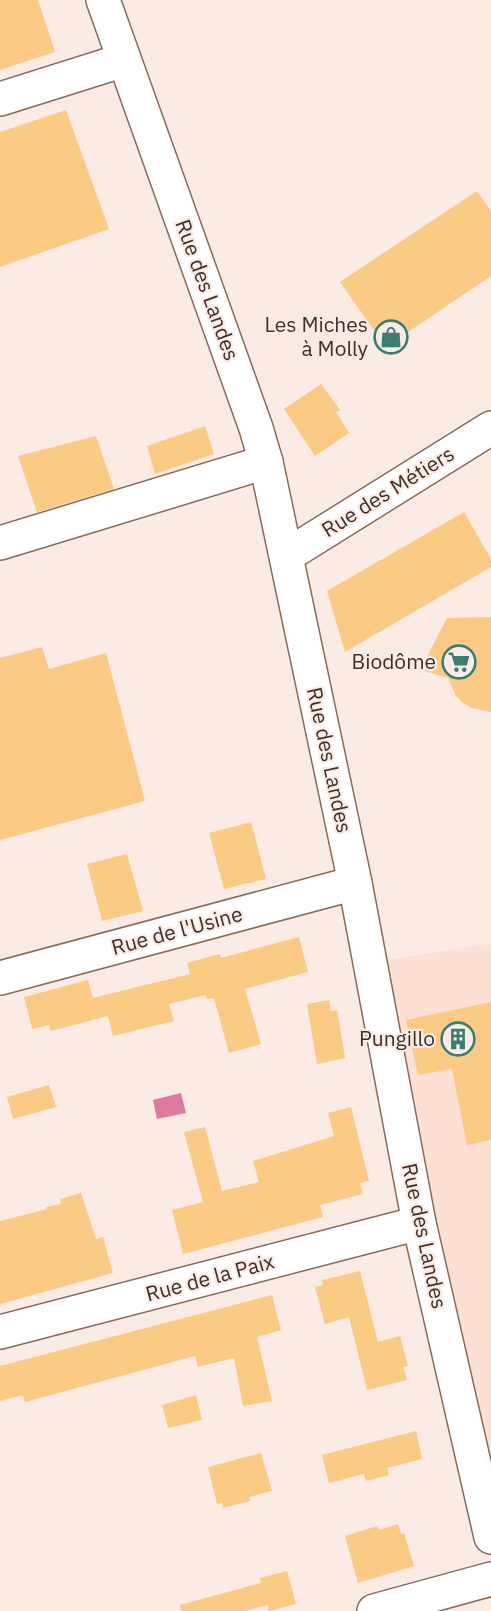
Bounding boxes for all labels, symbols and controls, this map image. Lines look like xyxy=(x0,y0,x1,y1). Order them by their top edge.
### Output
street label: Rue des Landes xyxy=(169,215,246,364)
place label: Les Miches à Molly xyxy=(264,310,369,362)
shop icon: Les Miches à Molly xyxy=(373,319,409,355)
street label: Rue des Métiers xyxy=(316,439,459,543)
supermarket icon: Biodôme xyxy=(441,644,477,680)
place label: Biodôme xyxy=(351,647,436,675)
street label: Rue des Landes xyxy=(301,684,359,835)
street label: Rue de l'Usine xyxy=(108,899,245,961)
building icon: Pungillo xyxy=(440,1021,476,1057)
place label: Pungillo xyxy=(359,1024,435,1052)
street label: Rue des Landes xyxy=(396,1160,454,1311)
street label: Rue de la Paix xyxy=(142,1246,277,1308)

